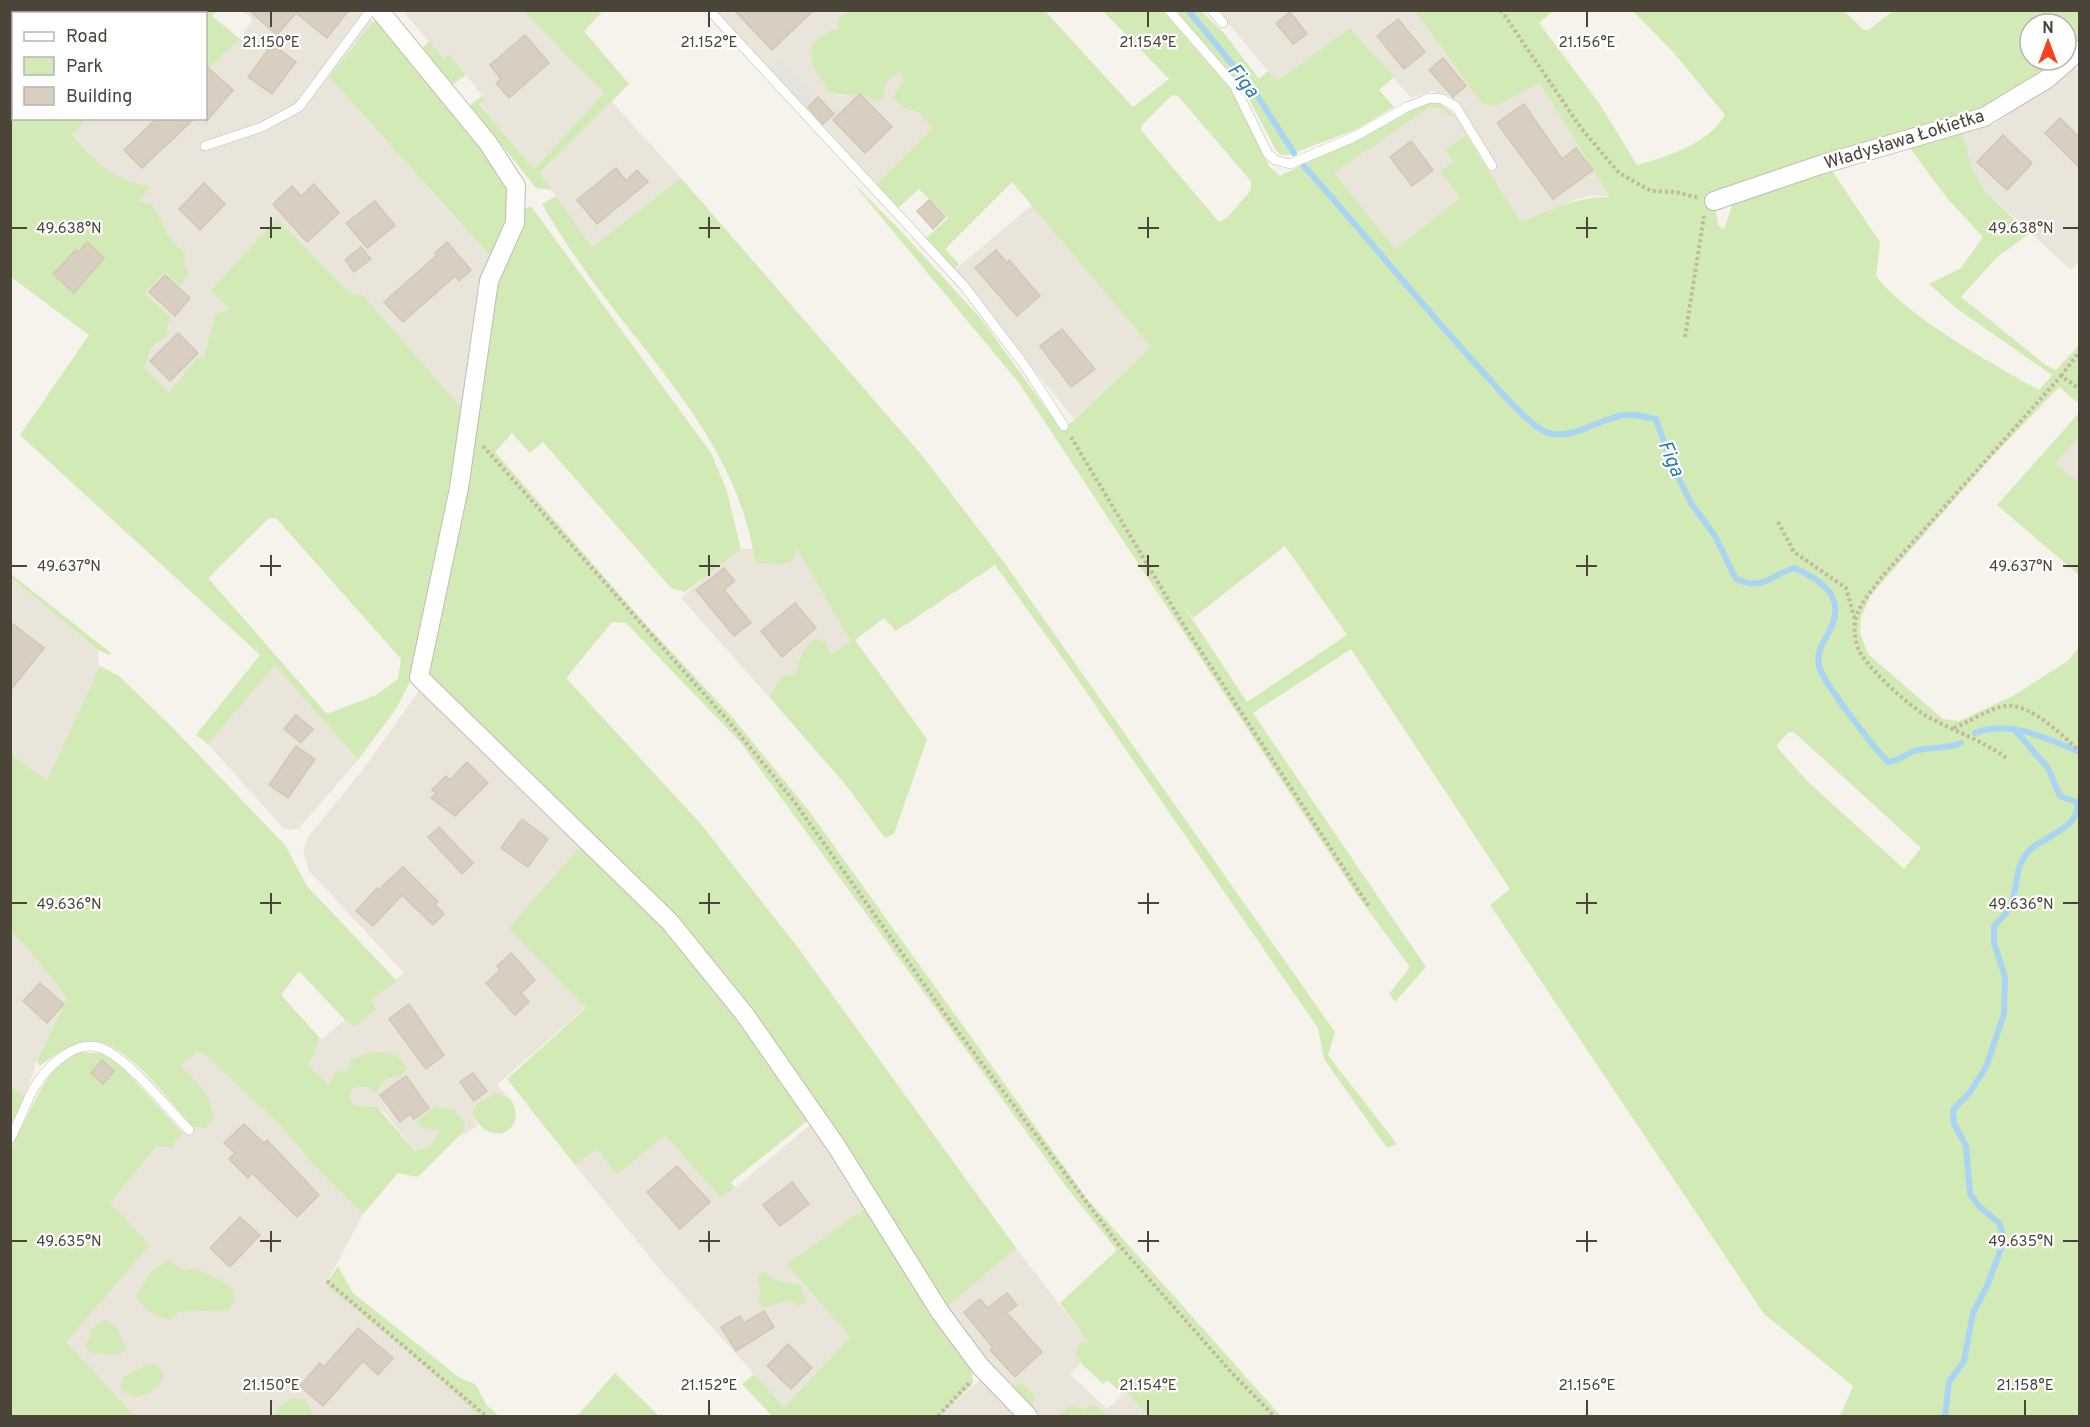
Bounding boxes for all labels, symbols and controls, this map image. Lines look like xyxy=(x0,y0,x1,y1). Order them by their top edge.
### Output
legend xyxy=(12,12,207,120)
north arrow xyxy=(2018,12,2078,72)
text: N xyxy=(2042,19,2054,39)
text: Road xyxy=(66,26,108,49)
text: 21.150°E xyxy=(242,34,300,53)
text: 21.152°E xyxy=(680,34,738,53)
text: 21.154°E xyxy=(1119,34,1177,53)
text: 21.156°E xyxy=(1558,34,1616,53)
text: Park xyxy=(66,56,103,79)
water label: Figa xyxy=(1221,59,1264,104)
text: Building xyxy=(66,86,132,109)
street label: Władysława Łokietka xyxy=(1821,105,1987,176)
text: 49.638°N xyxy=(36,220,102,239)
text: 49.638°N xyxy=(1988,220,2054,239)
water label: Figa xyxy=(1651,437,1690,481)
text: 49.637°N xyxy=(37,558,101,577)
text: 49.637°N xyxy=(1989,558,2053,577)
text: 49.636°N xyxy=(36,896,102,915)
text: 49.636°N xyxy=(1988,896,2054,915)
text: 49.635°N xyxy=(36,1233,102,1252)
text: 49.635°N xyxy=(1988,1233,2054,1252)
text: 21.150°E xyxy=(242,1377,300,1396)
text: 21.152°E xyxy=(680,1377,738,1396)
text: 21.154°E xyxy=(1119,1377,1177,1396)
text: 21.156°E xyxy=(1558,1377,1616,1396)
text: 21.158°E xyxy=(1996,1377,2054,1396)

